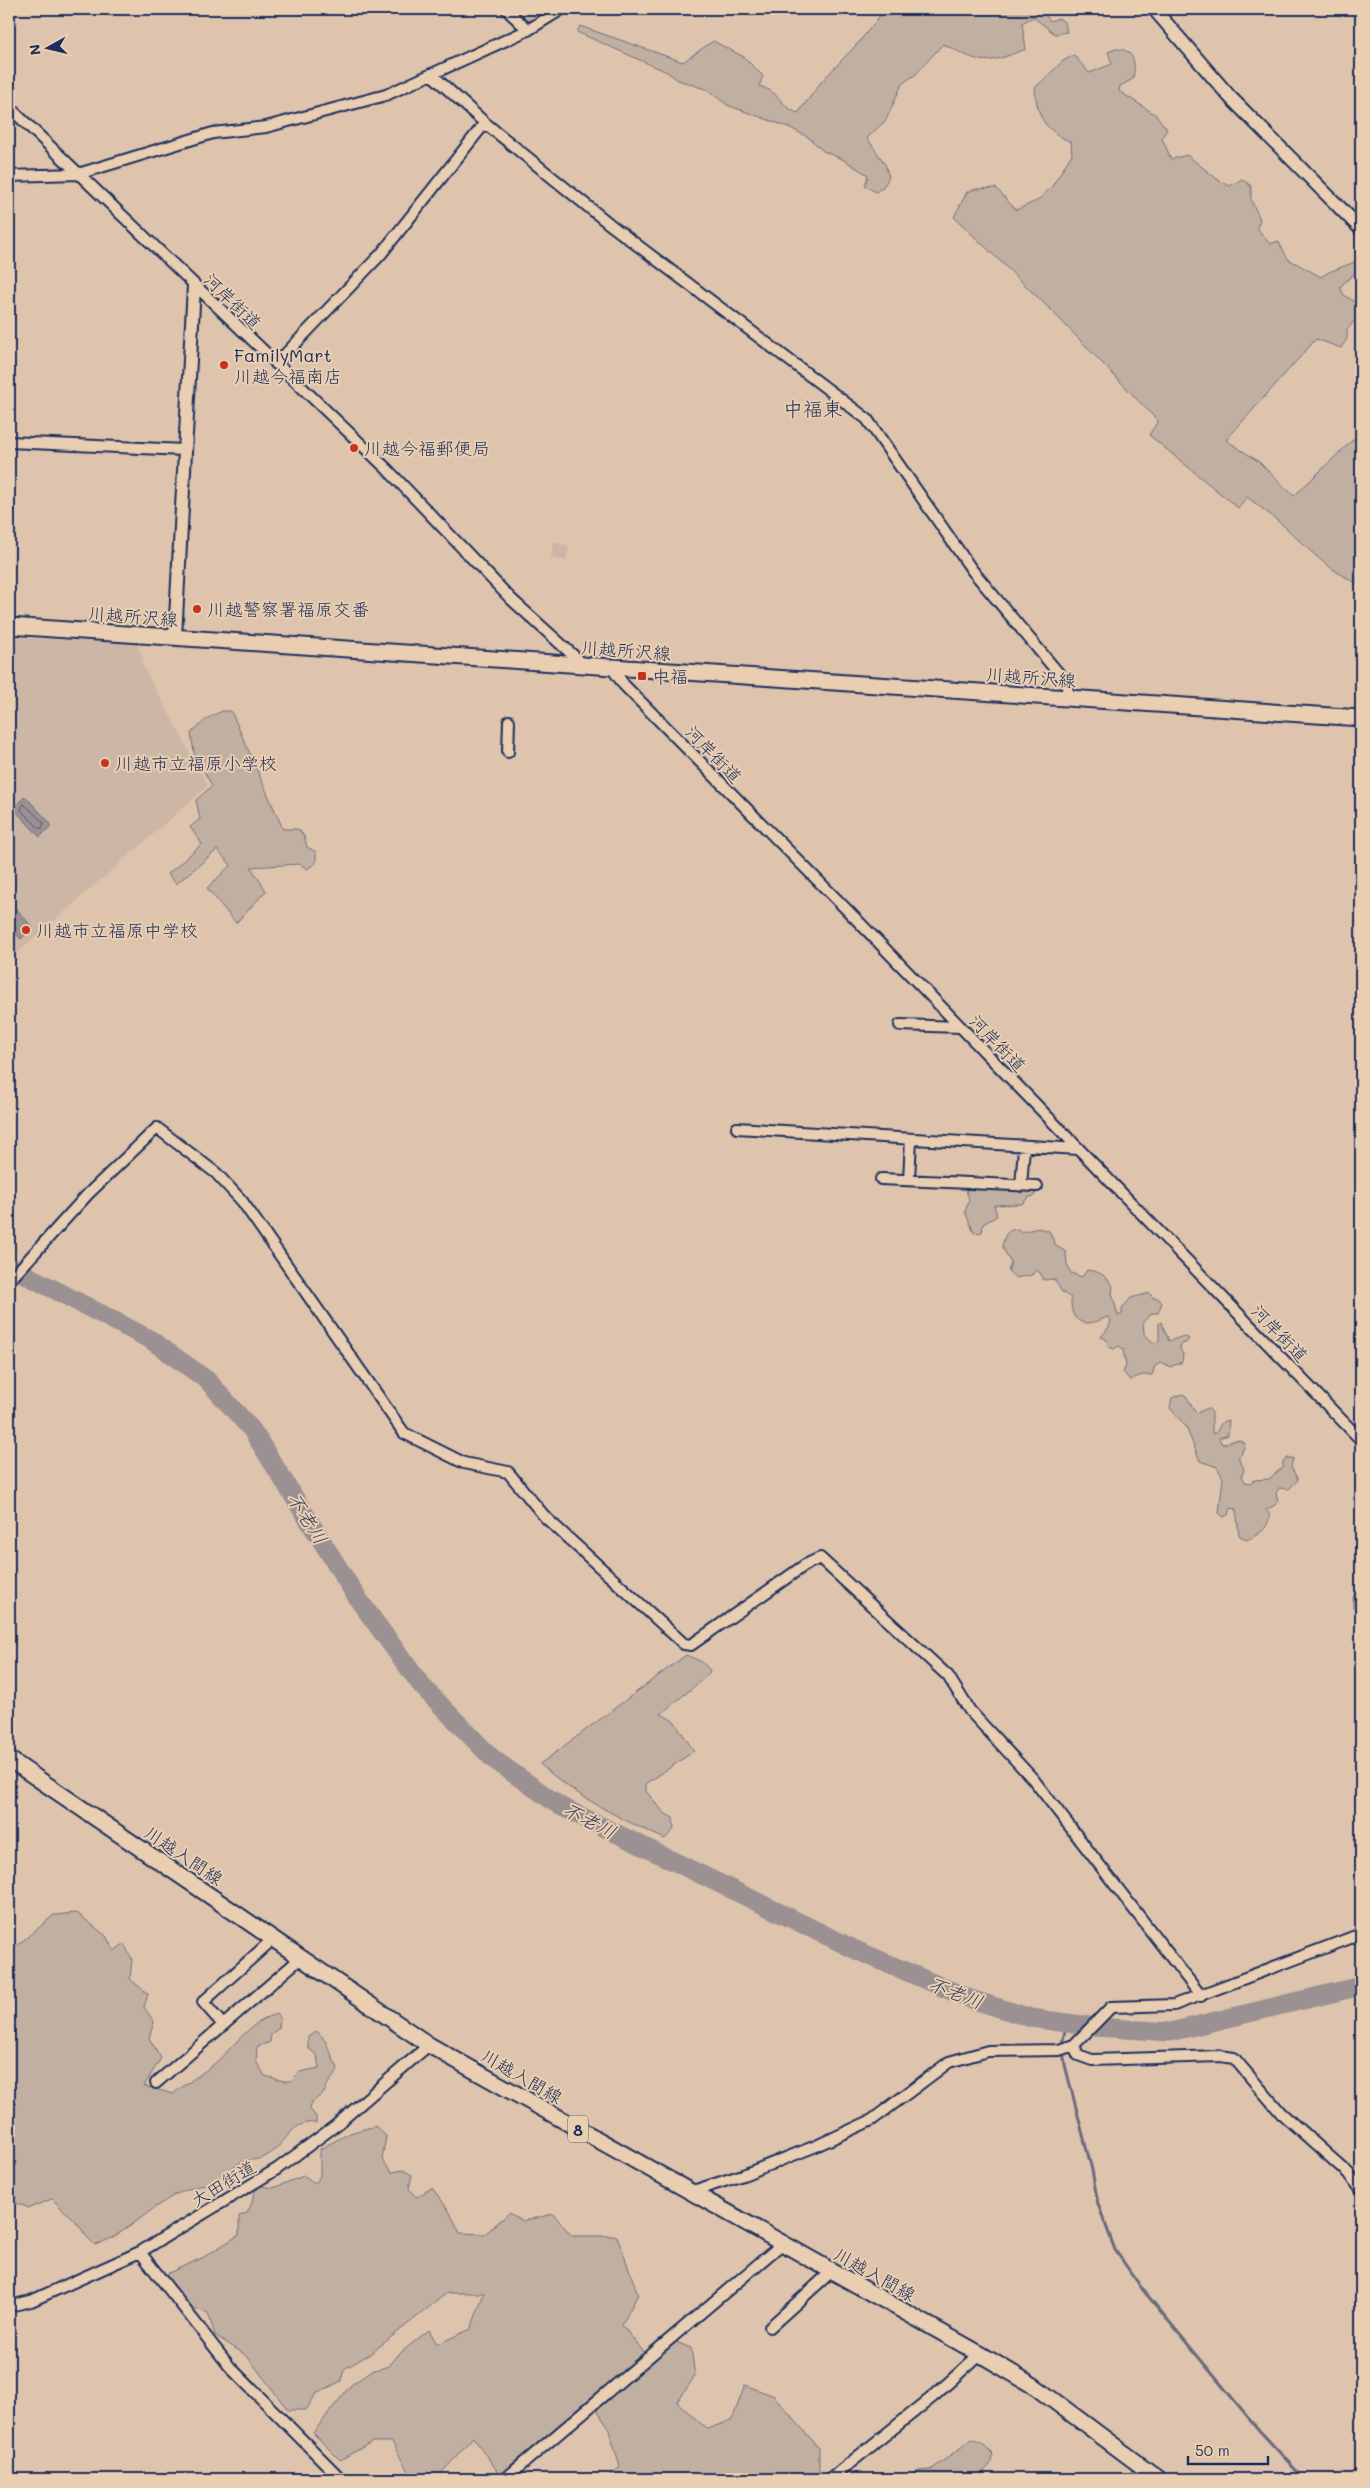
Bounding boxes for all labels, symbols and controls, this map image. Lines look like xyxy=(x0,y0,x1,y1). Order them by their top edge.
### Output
north arrow xyxy=(22,22,72,72)
text: N xyxy=(24,43,45,56)
street label: 河岸街道 xyxy=(199,267,267,335)
place label: FamilyMart 川越今福南店 xyxy=(234,343,342,388)
marker: FamilyMart 川越今福南店 xyxy=(218,359,230,371)
district label: 中福東 xyxy=(783,395,843,421)
place label: 川越今福郵便局 xyxy=(364,436,490,460)
marker: 川越今福郵便局 xyxy=(348,442,360,454)
place label: 川越警察署福原交番 xyxy=(207,597,369,621)
street label: 川越所沢線 xyxy=(87,601,179,631)
marker: 川越警察署福原交番 xyxy=(191,603,203,615)
street label: 川越所沢線 xyxy=(580,635,672,665)
street label: 川越所沢線 xyxy=(985,662,1077,692)
place label: 中福 xyxy=(652,664,688,688)
marker: 中福 xyxy=(636,670,648,682)
street label: 河岸街道 xyxy=(680,720,748,788)
place label: 川越市立福原小学校 xyxy=(115,751,277,775)
marker: 川越市立福原小学校 xyxy=(99,757,111,769)
place label: 川越市立福原中学校 xyxy=(36,918,198,942)
marker: 川越市立福原中学校 xyxy=(20,924,32,936)
street label: 河岸街道 xyxy=(964,1009,1032,1077)
street label: 河岸街道 xyxy=(1246,1299,1314,1367)
water label: 不老川 xyxy=(282,1487,334,1549)
water label: 不老川 xyxy=(559,1796,621,1844)
street label: 川越入間線 xyxy=(140,1820,228,1890)
water label: 不老川 xyxy=(925,1970,987,2014)
street label: 川越入間線 xyxy=(477,2043,567,2109)
road number: 8 xyxy=(568,2116,588,2142)
street label: 大田街道 xyxy=(186,2154,260,2212)
street label: 川越入間線 xyxy=(830,2242,920,2306)
scale bar xyxy=(1188,2433,1268,2465)
text: 50 m xyxy=(1195,2440,1230,2460)

